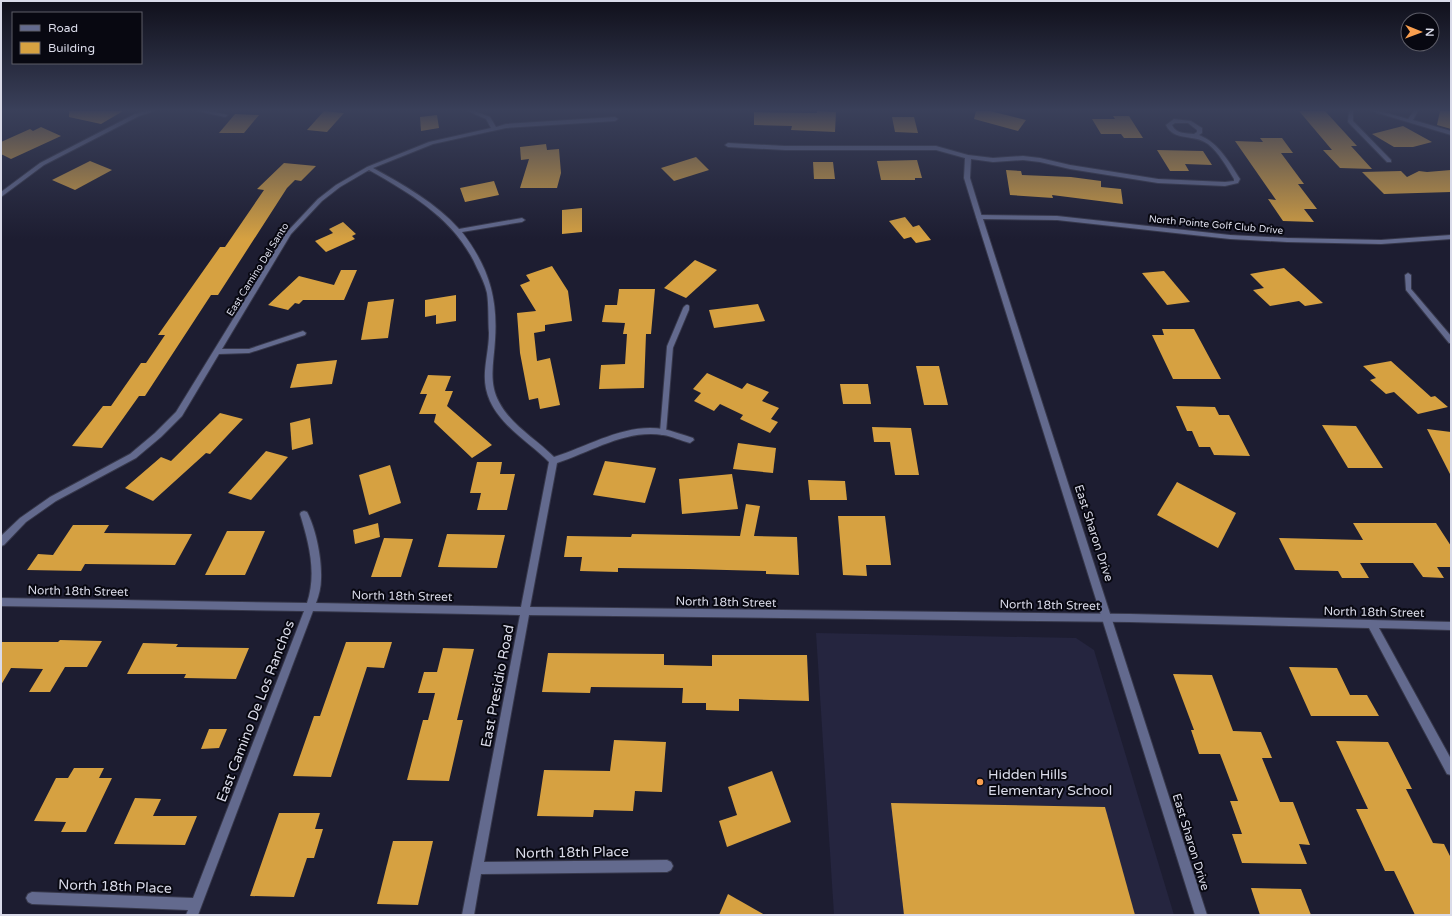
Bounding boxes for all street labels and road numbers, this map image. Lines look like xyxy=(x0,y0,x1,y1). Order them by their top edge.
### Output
street label: North Pointe Golf Club Drive xyxy=(1148,213,1284,237)
street label: East Camino Del Santo xyxy=(224,221,291,318)
street label: East Sharon Drive xyxy=(1072,483,1116,583)
street label: North 18th Street xyxy=(28,583,129,599)
street label: North 18th Street xyxy=(352,588,453,604)
street label: North 18th Street xyxy=(676,594,777,610)
street label: North 18th Street xyxy=(1000,597,1101,613)
street label: North 18th Street xyxy=(1324,604,1425,620)
street label: East Camino De Los Ranchos xyxy=(213,618,298,804)
street label: East Presidio Road xyxy=(477,623,518,749)
street label: East Sharon Drive xyxy=(1170,792,1212,892)
street label: North 18th Place xyxy=(515,843,629,862)
street label: North 18th Place xyxy=(58,876,172,897)

